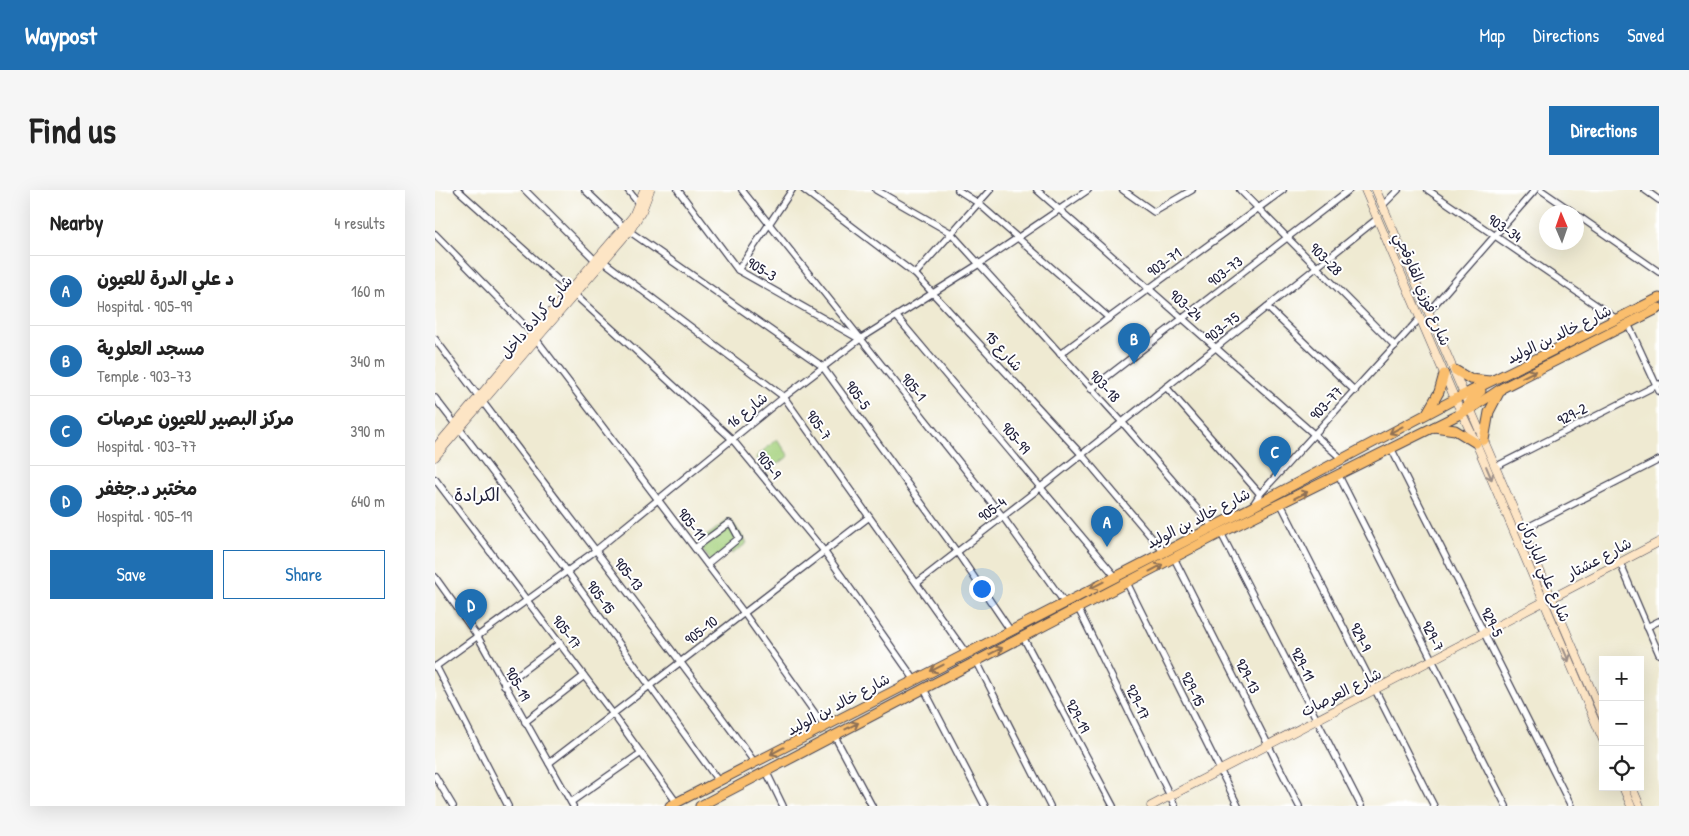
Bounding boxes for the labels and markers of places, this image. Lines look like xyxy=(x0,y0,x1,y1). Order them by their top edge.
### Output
pin: B xyxy=(1118,323,1150,364)
pin: C xyxy=(1259,436,1291,477)
pin: A xyxy=(1091,506,1123,547)
pin: D xyxy=(455,589,487,630)

